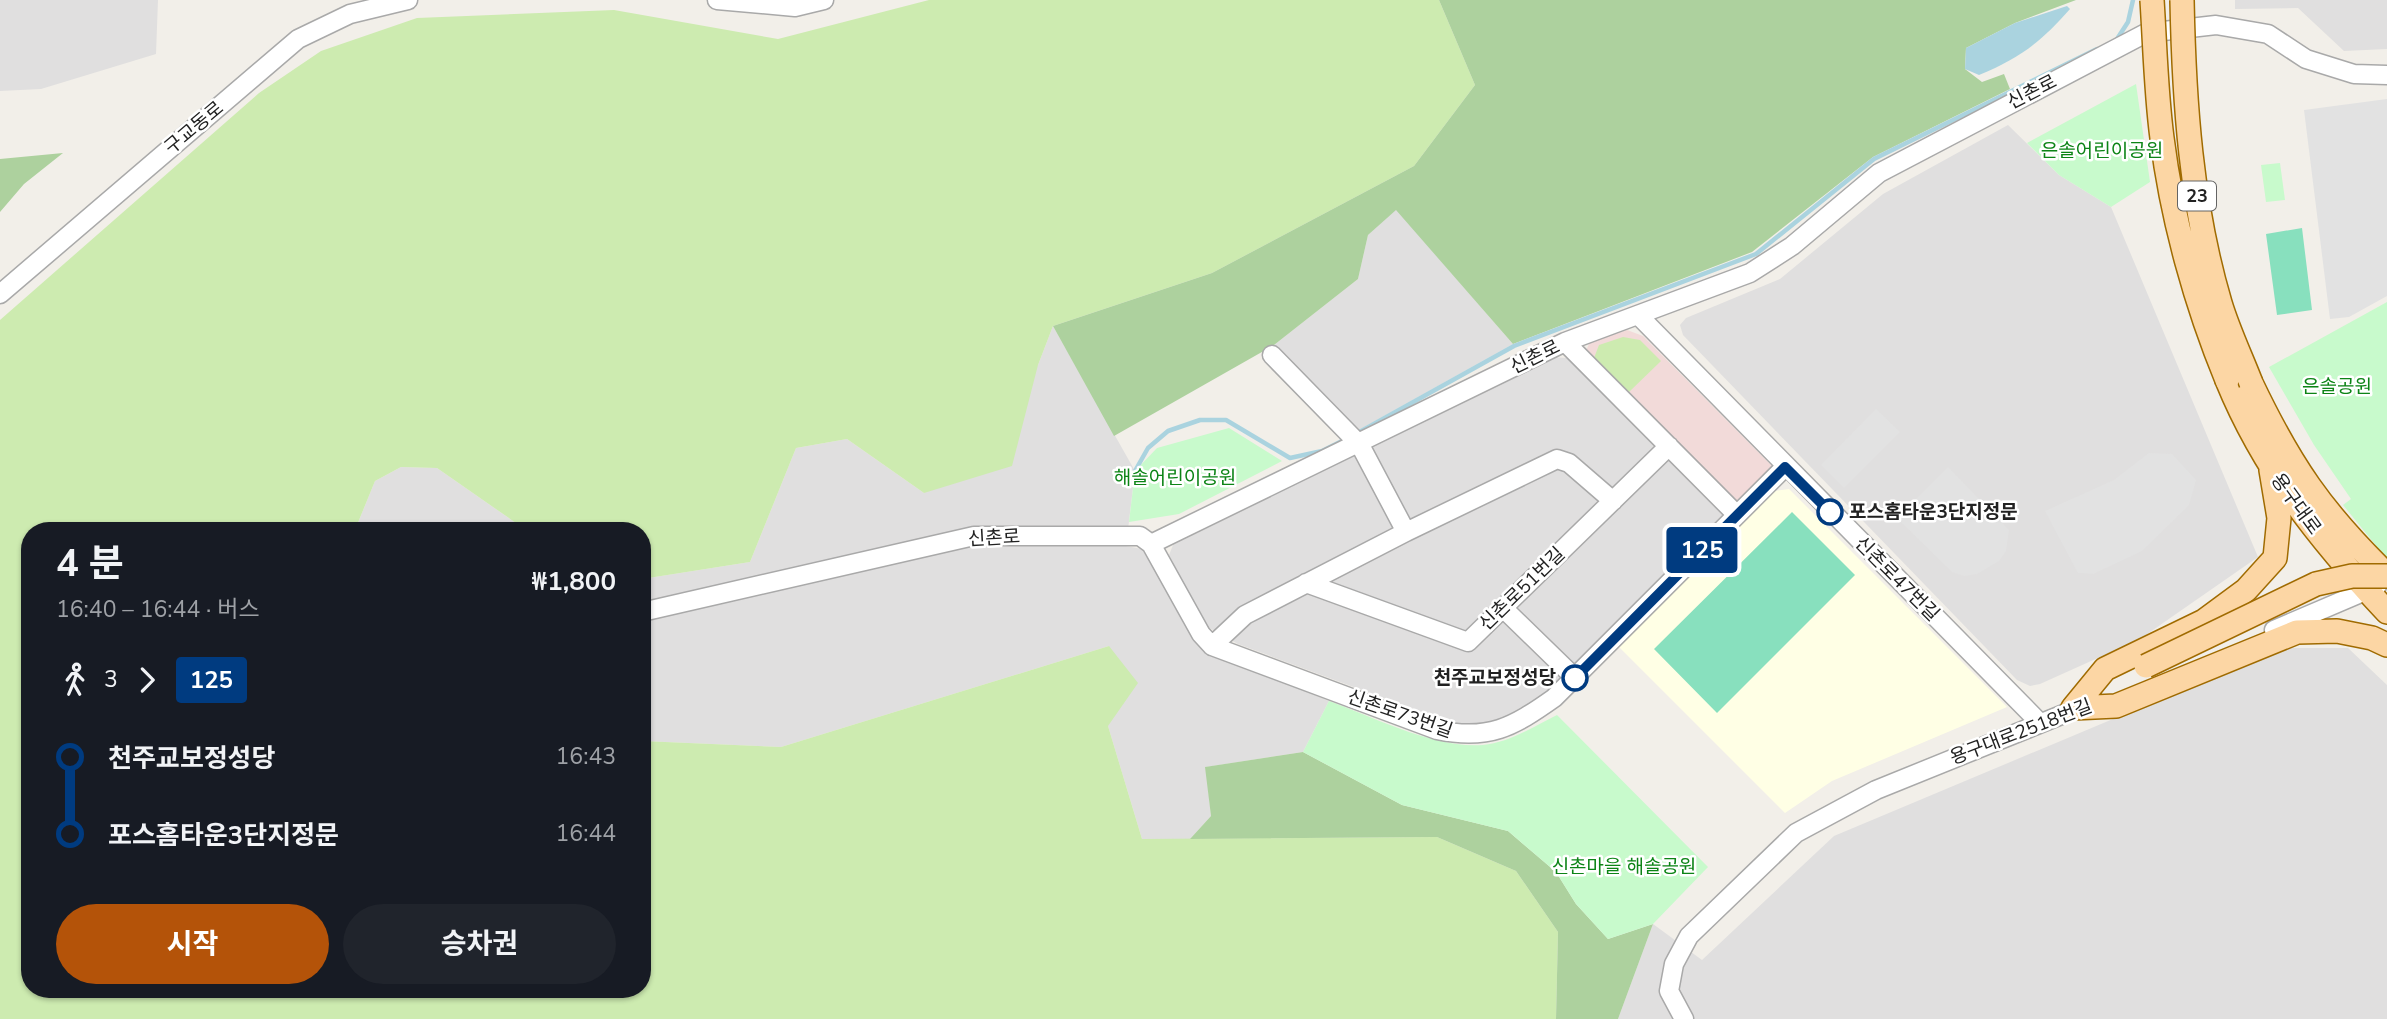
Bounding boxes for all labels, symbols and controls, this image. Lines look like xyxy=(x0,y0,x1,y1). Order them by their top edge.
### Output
street label: 신촌로 xyxy=(2003,69,2061,115)
street label: 구교동로 xyxy=(159,96,229,160)
park label: 은솔어린이공원 xyxy=(2041,138,2163,164)
road number: 23 xyxy=(2178,182,2216,210)
street label: 신촌로 xyxy=(1506,334,1564,380)
park label: 은솔공원 xyxy=(2302,374,2372,400)
park label: 해솔어린이공원 xyxy=(1114,465,1236,491)
street label: 용구대로 xyxy=(2265,468,2327,540)
marker: 포스홈타운3단지정문 xyxy=(1817,499,1843,525)
place label: 포스홈타운3단지정문 xyxy=(1849,499,2018,525)
street label: 신촌로 xyxy=(967,524,1021,552)
line badge: 125 xyxy=(1662,527,1742,573)
street label: 신촌로47번길 xyxy=(1849,531,1945,627)
text: 125 xyxy=(1680,534,1724,566)
text: 4 분 xyxy=(56,538,124,589)
street label: 신촌로51번길 xyxy=(1473,541,1571,637)
text: ₩1,800 xyxy=(532,564,616,599)
text: 16:40 – 16:44 · 버스 xyxy=(56,594,260,625)
icon: walk xyxy=(56,661,94,699)
icon: forward xyxy=(128,661,166,699)
text: 3 xyxy=(104,664,118,695)
text: 125 xyxy=(190,664,233,696)
place label: 천주교보정성당 xyxy=(1434,665,1557,691)
marker: 천주교보정성당 xyxy=(1562,665,1588,691)
street label: 신촌로73번길 xyxy=(1344,684,1456,744)
street label: 용구대로2518번길 xyxy=(1946,693,2096,771)
text: 천주교보정성당 xyxy=(108,741,275,776)
text: 16:43 xyxy=(556,741,616,772)
text: 포스홈타운3단지정문 xyxy=(108,818,339,853)
text: 16:44 xyxy=(556,818,616,849)
park label: 신촌마을 해솔공원 xyxy=(1552,854,1696,880)
button: 시작 xyxy=(56,904,329,984)
button: 승차권 xyxy=(343,904,616,984)

